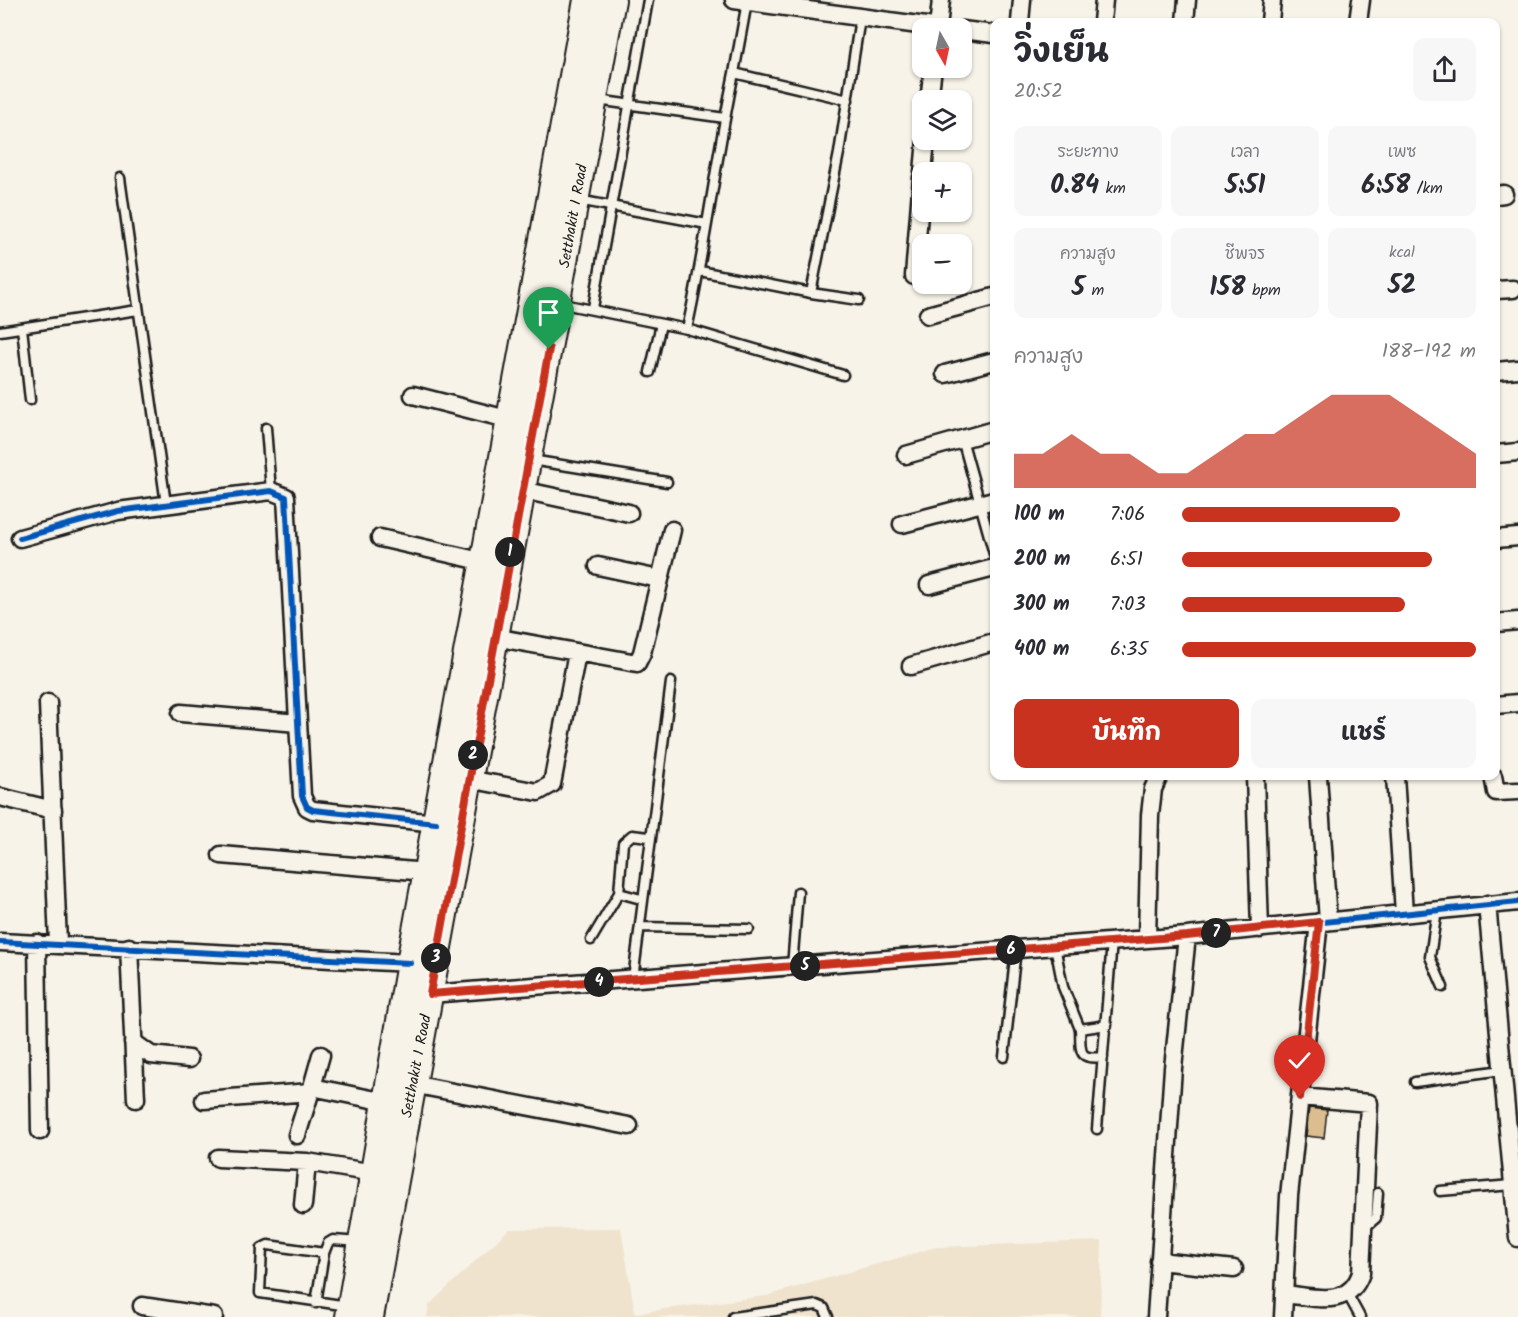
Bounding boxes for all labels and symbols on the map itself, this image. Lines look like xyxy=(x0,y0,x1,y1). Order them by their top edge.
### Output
north arrow xyxy=(912,18,972,78)
street label: Setthakit 1 Road xyxy=(553,162,595,270)
pin xyxy=(523,287,574,349)
pin: 1 xyxy=(495,537,525,567)
pin: 2 xyxy=(458,740,488,770)
pin: 7 xyxy=(1201,918,1231,948)
pin: 6 xyxy=(996,935,1026,965)
pin: 3 xyxy=(421,943,451,973)
pin: 5 xyxy=(790,951,820,981)
pin: 4 xyxy=(584,967,614,997)
street label: Setthakit 1 Road xyxy=(395,1012,439,1120)
pin xyxy=(1274,1035,1325,1097)

